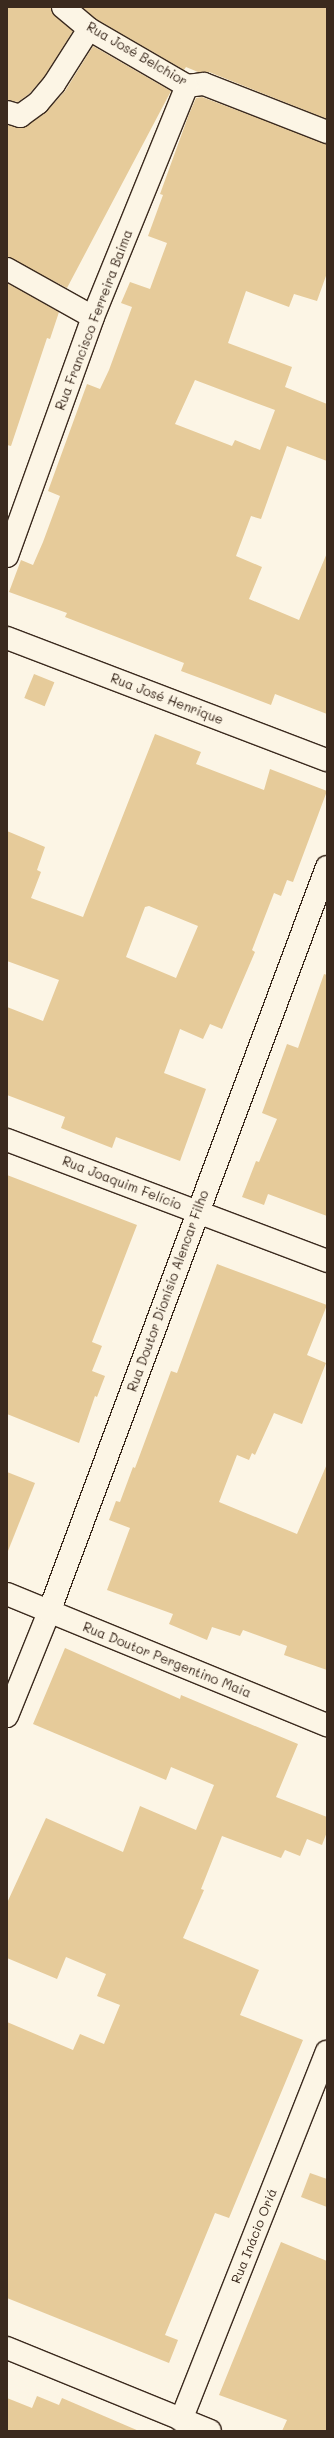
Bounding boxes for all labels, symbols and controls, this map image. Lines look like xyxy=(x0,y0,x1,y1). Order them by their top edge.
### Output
street label: Rua José Belchior xyxy=(84,19,190,89)
street label: Rua Francisco Ferreira Baima xyxy=(52,228,136,412)
street label: Rua José Henrique xyxy=(108,670,226,728)
street label: Rua Joaquim Felício xyxy=(60,1153,184,1213)
street label: Rua Doutor Dionísio Alencar Filho xyxy=(124,1188,212,1394)
street label: Rua Doutor Pergentino Maia xyxy=(81,1619,253,1701)
street label: Rua Inácio Oriá xyxy=(228,2186,280,2286)

